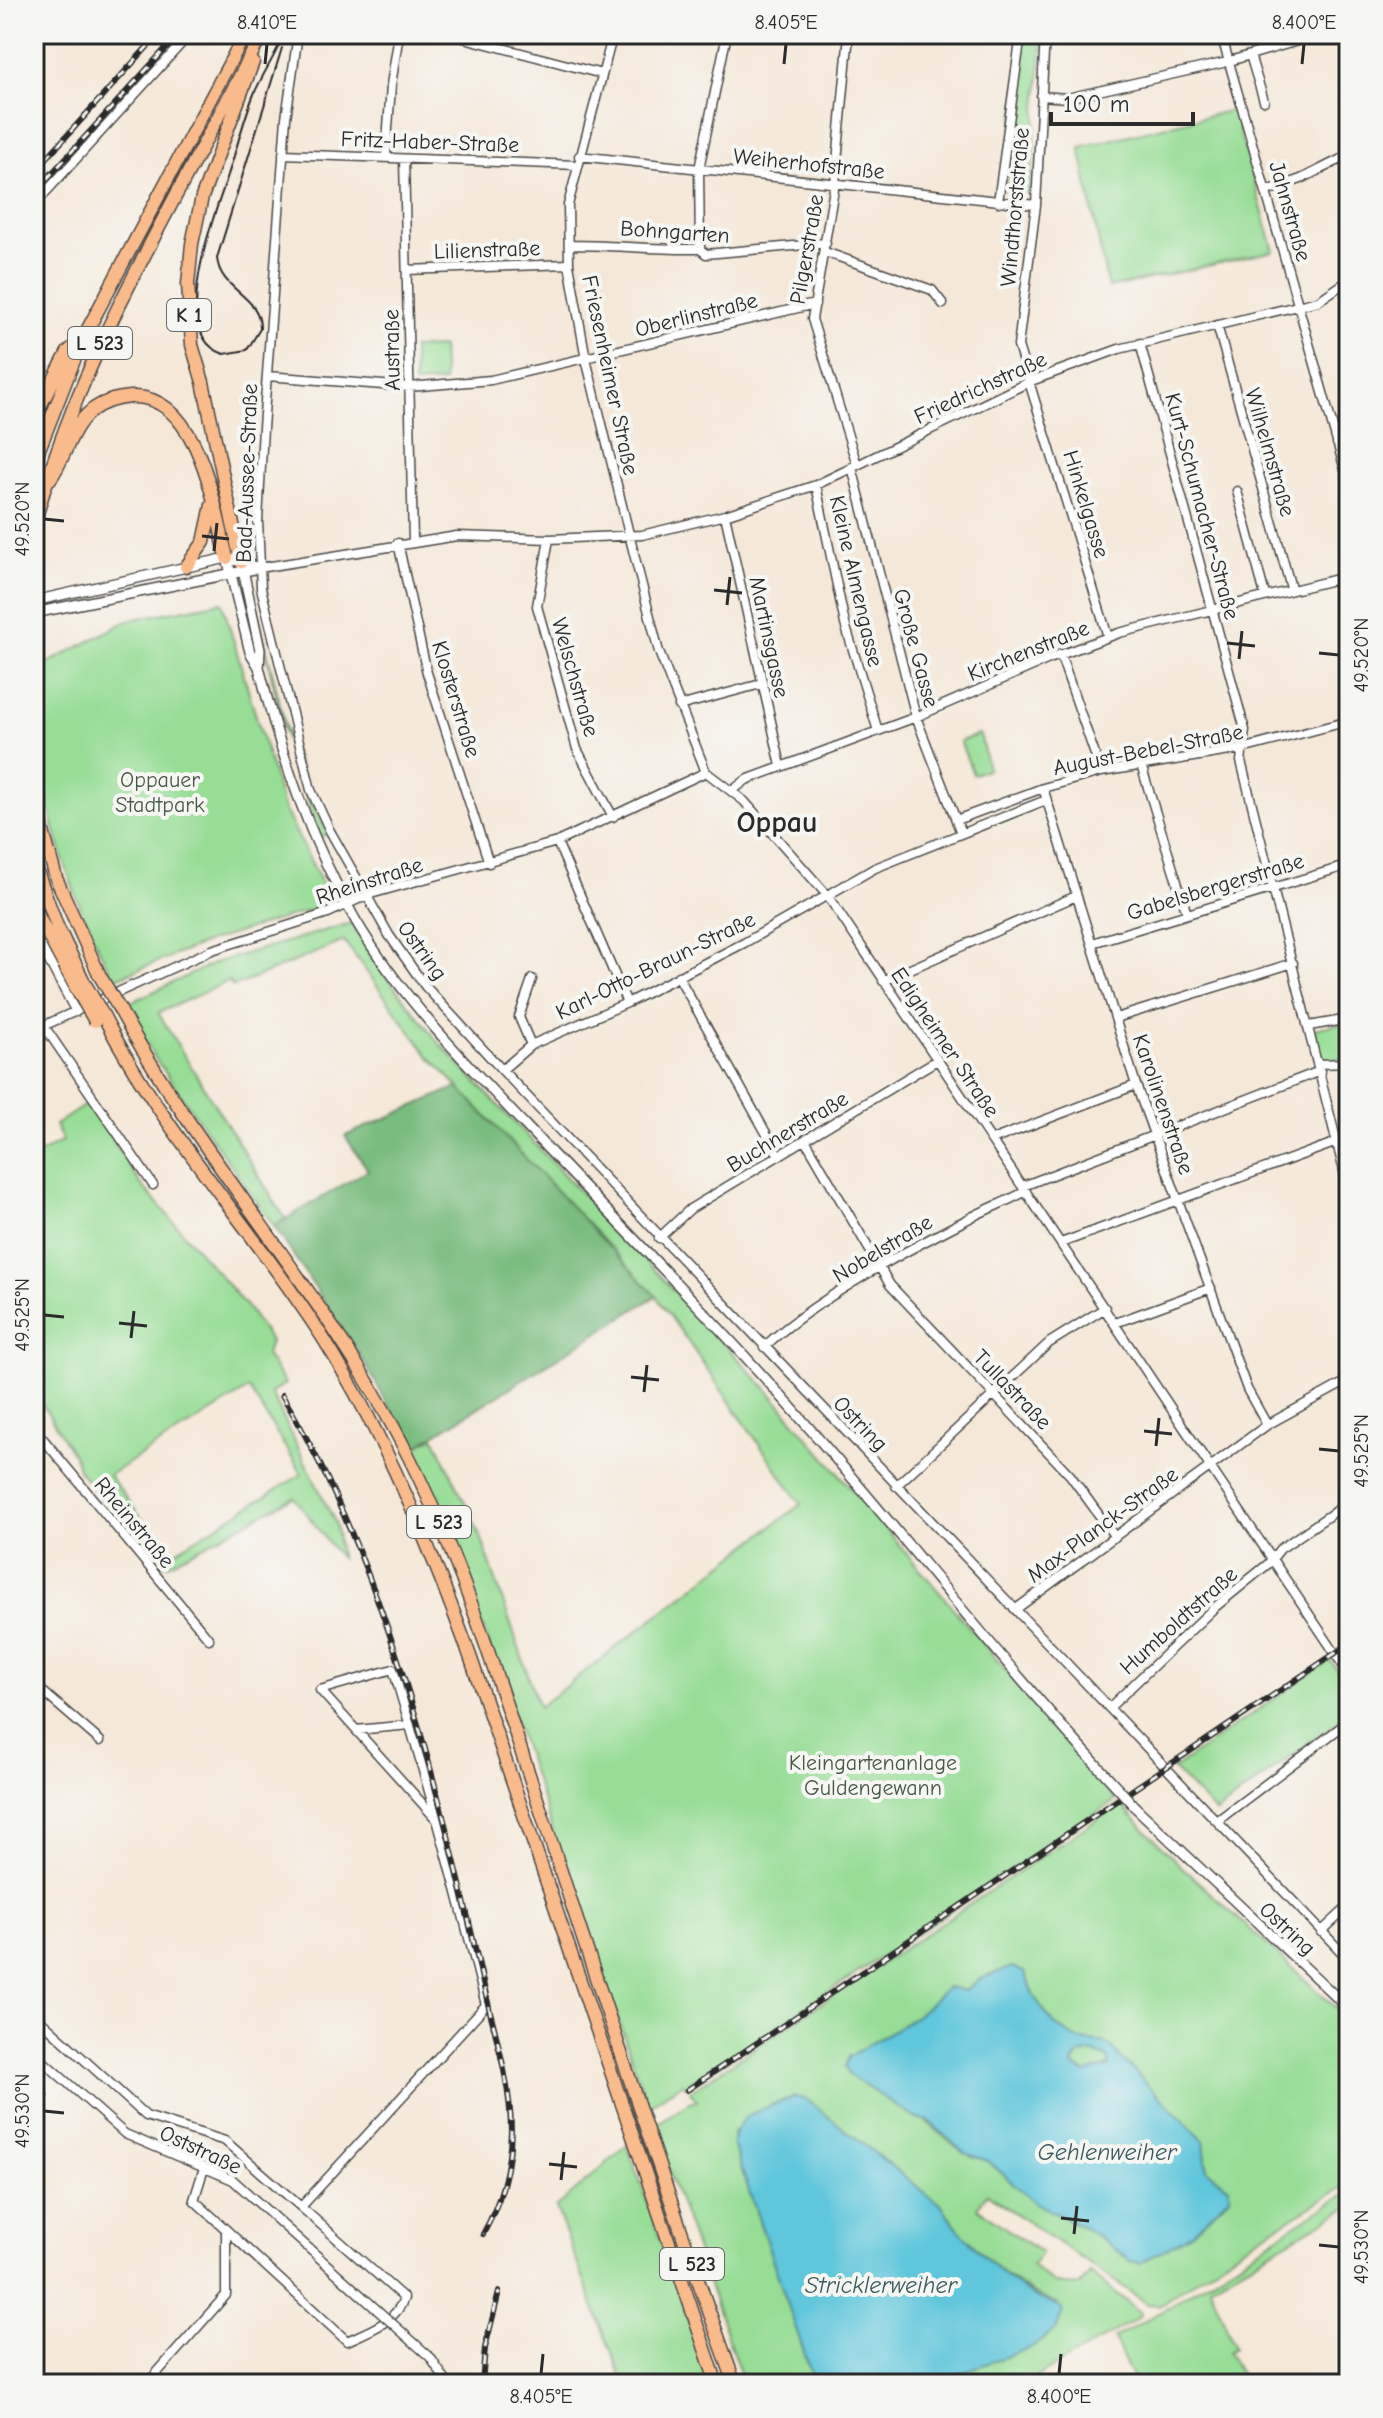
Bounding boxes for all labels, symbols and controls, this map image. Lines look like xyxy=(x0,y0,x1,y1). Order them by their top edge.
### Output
text: 8.410°E xyxy=(237,11,297,34)
text: 8.405°E xyxy=(754,11,818,34)
text: 8.400°E xyxy=(1272,11,1336,34)
scale bar xyxy=(1051,76,1193,126)
text: 100 m xyxy=(1063,90,1130,118)
street label: Fritz-Haber-Straße xyxy=(340,126,520,158)
street label: Windthorststraße xyxy=(995,126,1035,288)
street label: Weiherhofstraße xyxy=(732,143,886,185)
street label: Jahnstraße xyxy=(1263,158,1317,264)
street label: Pilgerstraße xyxy=(785,192,829,306)
street label: Bohngarten xyxy=(619,215,731,249)
street label: Lilienstraße xyxy=(433,235,541,265)
street label: Friesenheimer Straße xyxy=(576,273,644,477)
street label: Oberlinstraße xyxy=(632,287,760,343)
road number: K 1 xyxy=(167,299,211,331)
street label: Austraße xyxy=(378,309,406,391)
road number: L 523 xyxy=(68,327,132,359)
street label: Friedrichstraße xyxy=(910,346,1051,430)
street label: Bad-Aussee-Straße xyxy=(231,383,263,563)
street label: Wilhelmstraße xyxy=(1239,385,1301,520)
street label: Kurt-Schumacher-Straße xyxy=(1159,390,1245,622)
street label: Hinkelgasse xyxy=(1057,447,1115,561)
text: 49.520°N xyxy=(11,482,34,556)
street label: Kleine Almengasse xyxy=(824,493,888,669)
street label: Martinsgasse xyxy=(743,574,795,700)
street label: Große Gasse xyxy=(888,586,944,711)
street label: Welschstraße xyxy=(546,615,604,740)
street label: Kirchenstraße xyxy=(964,615,1093,687)
text: 49.520°N xyxy=(1350,618,1373,692)
street label: Klosterstraße xyxy=(426,638,486,761)
street label: August-Bebel-Straße xyxy=(1051,719,1245,781)
park label: Oppauer Stadtpark xyxy=(115,767,205,818)
district label: Oppau xyxy=(736,805,818,840)
street label: Gabelsbergerstraße xyxy=(1124,848,1307,926)
street label: Rheinstraße xyxy=(313,851,426,910)
street label: Karl-Otto-Braun-Straße xyxy=(551,906,760,1026)
street label: Ostring xyxy=(392,916,452,985)
street label: Edigheimer Straße xyxy=(885,963,1005,1123)
street label: Karolinenstraße xyxy=(1127,1031,1199,1178)
street label: Buchnerstraße xyxy=(722,1085,853,1178)
street label: Nobelstraße xyxy=(828,1209,937,1289)
text: 49.525°N xyxy=(11,1278,34,1352)
street label: Tullastraße xyxy=(968,1344,1057,1435)
street label: Ostring xyxy=(828,1391,893,1457)
text: 49.525°N xyxy=(1350,1414,1373,1488)
street label: Max-Planck-Straße xyxy=(1022,1461,1183,1588)
street label: Rheinstraße xyxy=(89,1472,180,1573)
road number: L 523 xyxy=(407,1506,471,1538)
street label: Humboldtstraße xyxy=(1115,1561,1243,1680)
park label: Kleingartenanlage Guldengewann xyxy=(789,1750,957,1801)
street label: Ostring xyxy=(1254,1896,1321,1961)
text: 49.530°N xyxy=(11,2074,34,2148)
street label: Oststraße xyxy=(156,2120,246,2180)
water label: Gehlenweiher xyxy=(1038,2138,1178,2166)
text: 49.530°N xyxy=(1350,2210,1373,2284)
road number: L 523 xyxy=(660,2248,724,2280)
water label: Stricklerweiher xyxy=(805,2271,958,2299)
text: 8.405°E xyxy=(509,2385,573,2408)
text: 8.400°E xyxy=(1027,2385,1091,2408)

